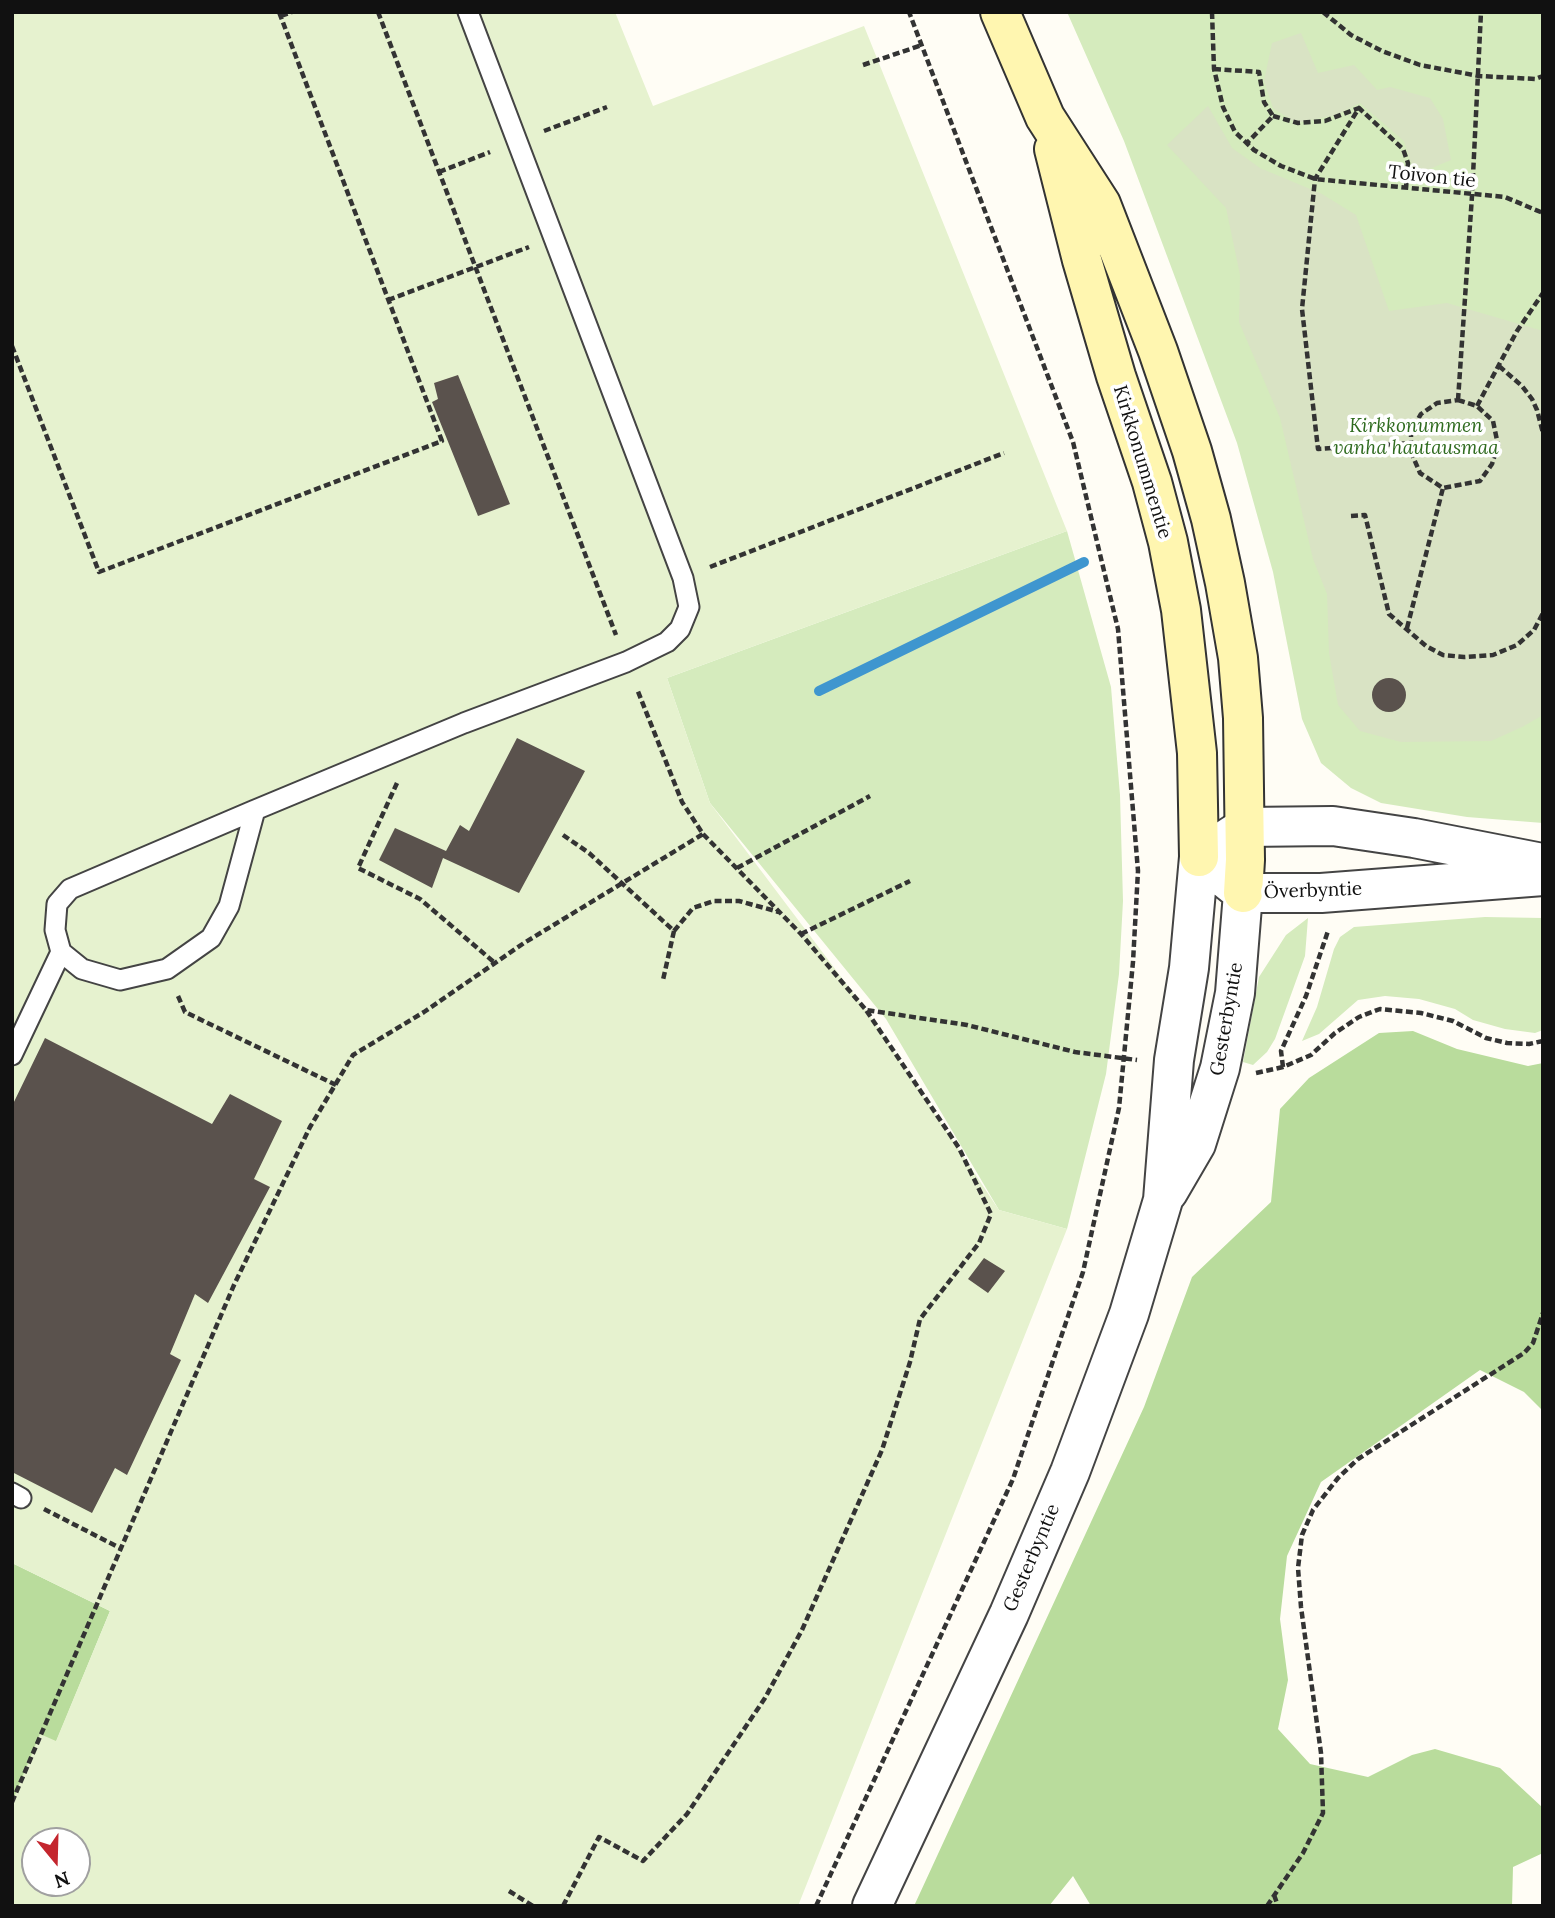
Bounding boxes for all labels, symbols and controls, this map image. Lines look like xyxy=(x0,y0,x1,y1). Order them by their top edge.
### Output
street label: Toivon tie xyxy=(1387,161,1477,193)
street label: Kirkkonummentie xyxy=(1108,382,1176,542)
park label: Kirkkonummen vanha hautausmaa xyxy=(1333,416,1499,460)
street label: Överbyntie xyxy=(1263,878,1363,904)
street label: Gesterbyntie xyxy=(1206,961,1248,1077)
street label: Gesterbyntie xyxy=(999,1501,1065,1615)
north arrow xyxy=(21,1827,91,1897)
text: N xyxy=(51,1866,73,1894)

